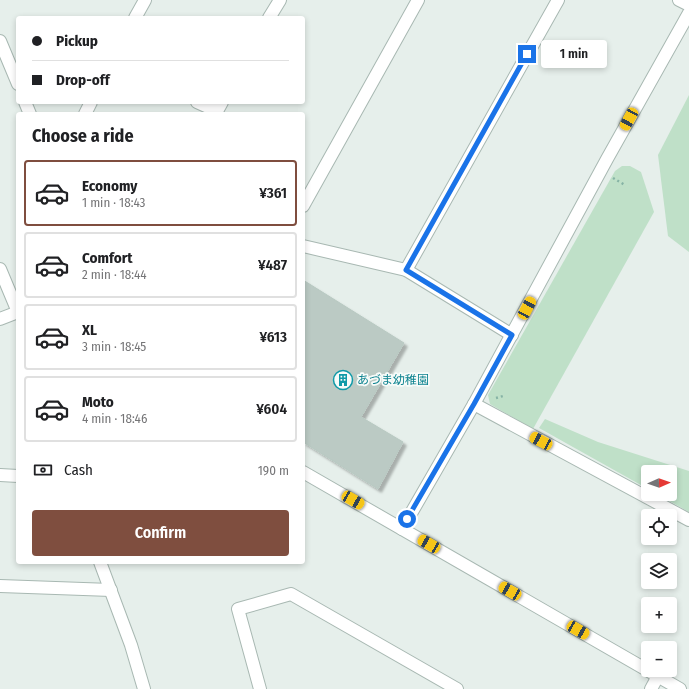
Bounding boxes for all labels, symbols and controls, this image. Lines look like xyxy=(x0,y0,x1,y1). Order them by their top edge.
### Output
text: Pickup xyxy=(56,32,98,50)
callout: 1 min xyxy=(541,40,607,68)
route end xyxy=(518,45,536,63)
text: 1 min xyxy=(560,46,588,61)
text: Drop-off xyxy=(56,71,110,89)
car xyxy=(618,106,640,132)
text: Choose a ride xyxy=(32,125,134,147)
icon: car xyxy=(34,175,70,211)
text: Economy xyxy=(82,177,137,195)
text: ¥361 xyxy=(259,184,287,202)
text: 1 min · 18:43 xyxy=(82,195,145,210)
icon: car xyxy=(34,247,70,283)
text: Comfort xyxy=(82,249,133,267)
text: ¥487 xyxy=(258,256,287,274)
text: 2 min · 18:44 xyxy=(82,267,147,282)
car xyxy=(516,295,538,321)
icon: car xyxy=(34,319,70,355)
text: XL xyxy=(82,321,97,339)
text: ¥613 xyxy=(260,328,287,346)
text: 3 min · 18:45 xyxy=(82,339,146,354)
building icon: あづま幼稚園 xyxy=(332,369,354,391)
place label: あづま幼稚園 xyxy=(357,373,429,387)
icon: car xyxy=(34,391,70,427)
text: Moto xyxy=(82,393,114,411)
text: ¥604 xyxy=(256,400,287,418)
text: 4 min · 18:46 xyxy=(82,411,147,426)
car xyxy=(528,430,554,452)
icon: cash xyxy=(32,459,54,481)
text: Cash xyxy=(64,461,93,479)
text: 190 m xyxy=(258,463,289,478)
north arrow xyxy=(641,465,677,501)
map controls xyxy=(641,465,677,677)
car xyxy=(340,489,366,511)
button: locate xyxy=(641,509,677,545)
button: Confirm xyxy=(32,510,289,556)
route start xyxy=(398,510,416,528)
car xyxy=(416,533,442,555)
button: layers xyxy=(641,553,677,589)
car xyxy=(497,580,523,602)
button: + xyxy=(641,597,677,633)
car xyxy=(565,619,591,641)
button: − xyxy=(641,641,677,677)

